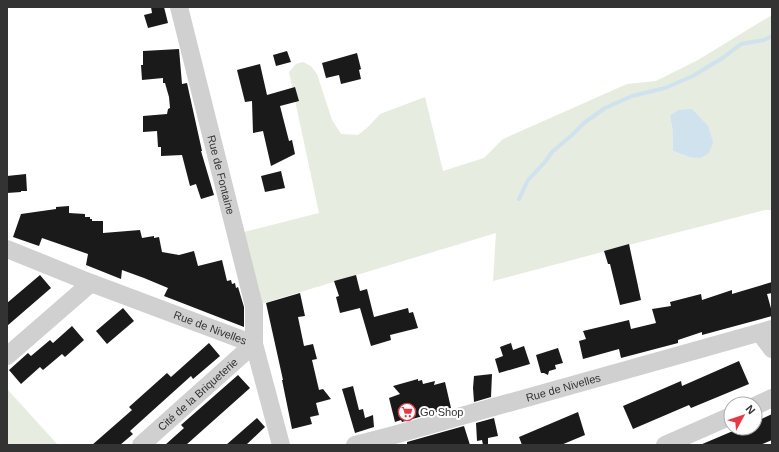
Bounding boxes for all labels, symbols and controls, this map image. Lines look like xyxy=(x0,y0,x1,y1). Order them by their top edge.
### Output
street label: Rue de Fontaine xyxy=(205,134,237,216)
street label: Rue de Nivelles xyxy=(172,309,249,347)
street label: Cité de la Briqueterie xyxy=(155,356,240,433)
street label: Rue de Nivelles xyxy=(524,371,602,404)
north arrow xyxy=(723,396,763,436)
supermarket icon: Go Shop xyxy=(397,402,417,422)
text: N xyxy=(744,403,758,417)
place label: Go Shop xyxy=(420,406,463,418)

